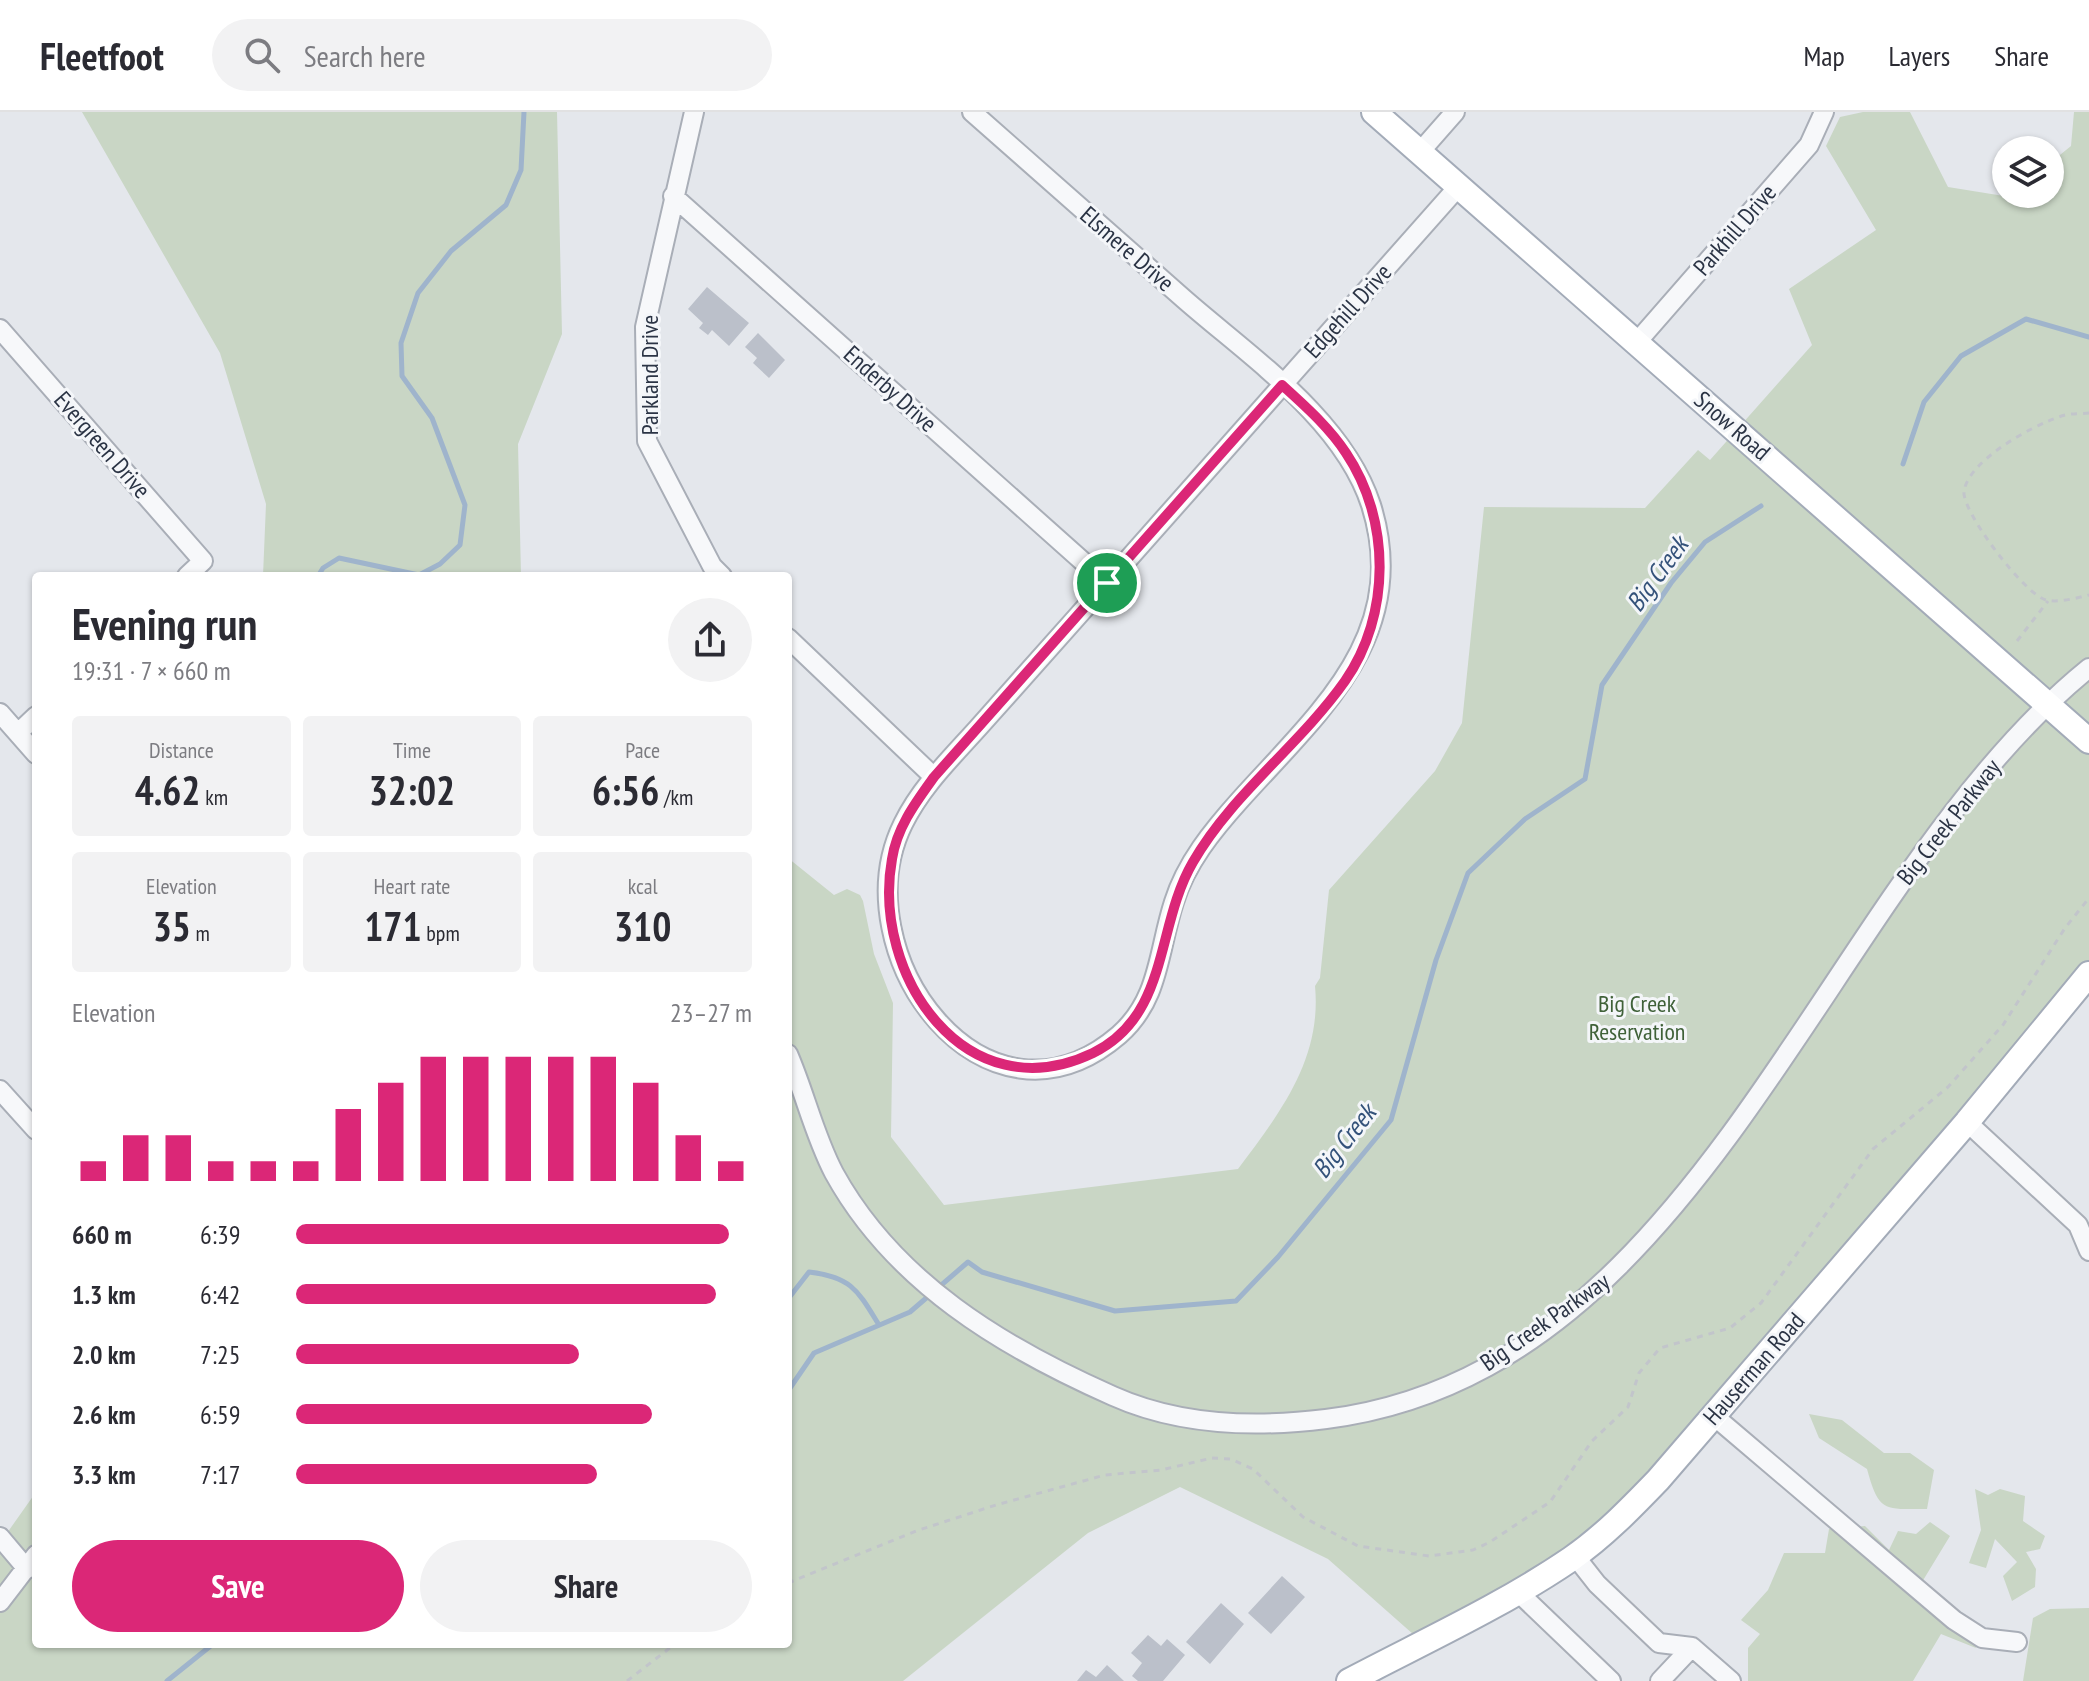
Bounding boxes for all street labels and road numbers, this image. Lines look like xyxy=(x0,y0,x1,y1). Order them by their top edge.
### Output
street label: Parkhill Drive xyxy=(1686,177,1783,282)
street label: Elsmere Drive xyxy=(1074,199,1181,298)
street label: Edgehill Drive xyxy=(1297,257,1398,364)
street label: Parkland Drive xyxy=(634,315,665,435)
street label: Enderby Drive xyxy=(837,339,943,439)
street label: Snow Road xyxy=(1688,384,1777,467)
street label: Evergreen Drive xyxy=(47,385,157,505)
street label: Big Creek Parkway xyxy=(1890,753,2007,891)
street label: Big Creek Parkway xyxy=(1474,1266,1616,1378)
street label: Hauserman Road xyxy=(1696,1306,1811,1431)

